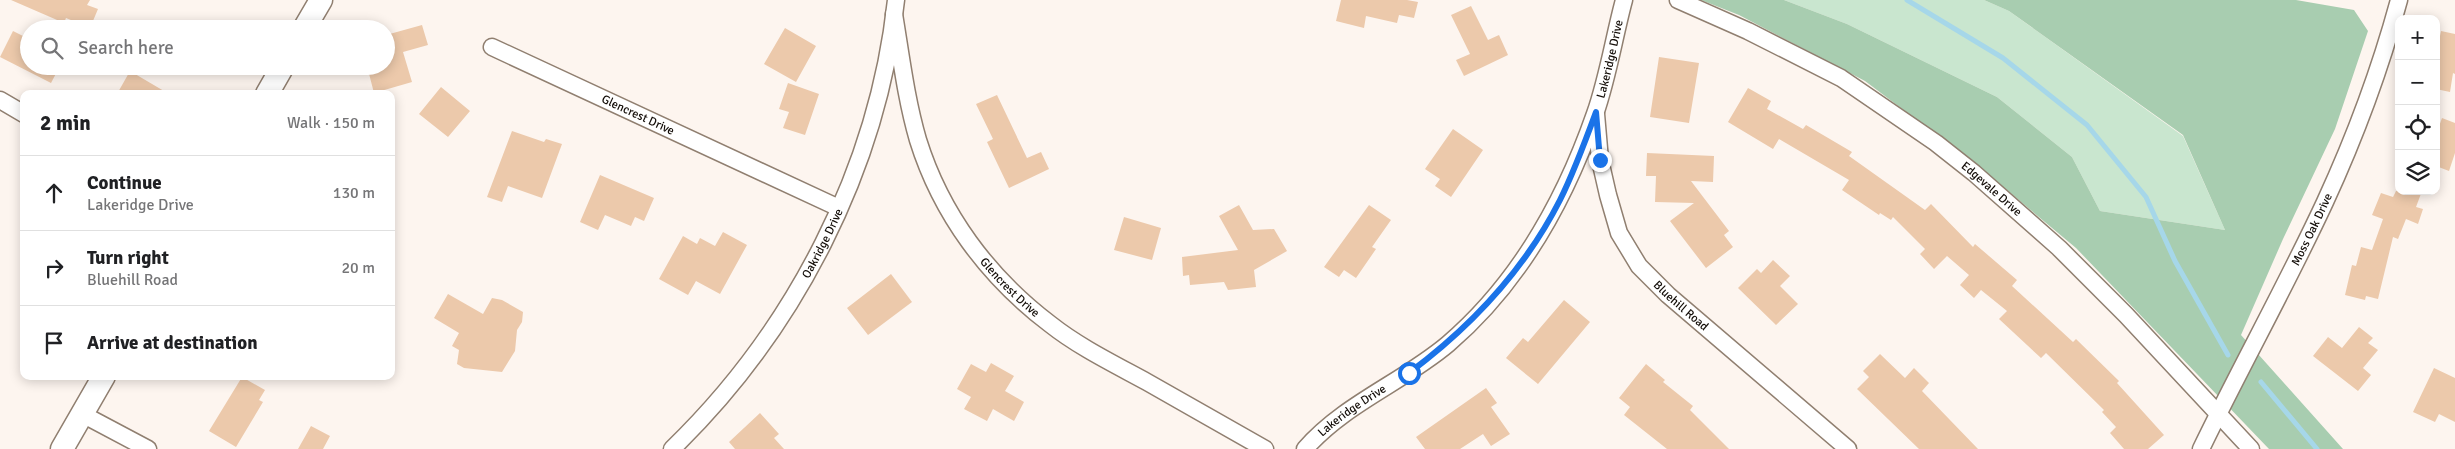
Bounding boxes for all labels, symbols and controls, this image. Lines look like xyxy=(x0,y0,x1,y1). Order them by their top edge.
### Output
map controls xyxy=(2395,15,2440,195)
button: + xyxy=(2395,15,2440,60)
street label: Lakeridge Drive xyxy=(1593,18,1627,100)
search box xyxy=(20,20,395,75)
icon: search xyxy=(38,34,66,62)
text: Search here xyxy=(78,36,174,60)
button: − xyxy=(2395,60,2440,105)
street label: Glencrest Drive xyxy=(599,92,677,139)
button: locate xyxy=(2395,105,2440,150)
text: 2 min xyxy=(40,110,91,136)
text: Walk · 150 m xyxy=(287,113,375,133)
route end xyxy=(1589,149,1612,172)
button: layers xyxy=(2395,150,2440,195)
street label: Edgevale Drive xyxy=(1958,159,2025,220)
text: Continue xyxy=(87,171,162,195)
icon: ahead xyxy=(40,179,68,207)
text: 130 m xyxy=(333,183,375,203)
street label: Moss Oak Drive xyxy=(2288,191,2336,268)
text: Lakeridge Drive xyxy=(87,195,194,215)
street label: Oakridge Drive xyxy=(799,206,847,281)
text: Turn right xyxy=(87,246,169,270)
icon: right xyxy=(40,254,68,282)
street label: Glencrest Drive xyxy=(976,255,1043,321)
text: 20 m xyxy=(341,258,375,278)
text: Bluehill Road xyxy=(87,270,178,290)
street label: Bluehill Road xyxy=(1650,278,1711,334)
icon: arrive xyxy=(40,329,68,357)
text: Arrive at destination xyxy=(87,331,258,355)
route start xyxy=(1398,362,1421,385)
street label: Lakeridge Drive xyxy=(1315,381,1389,440)

